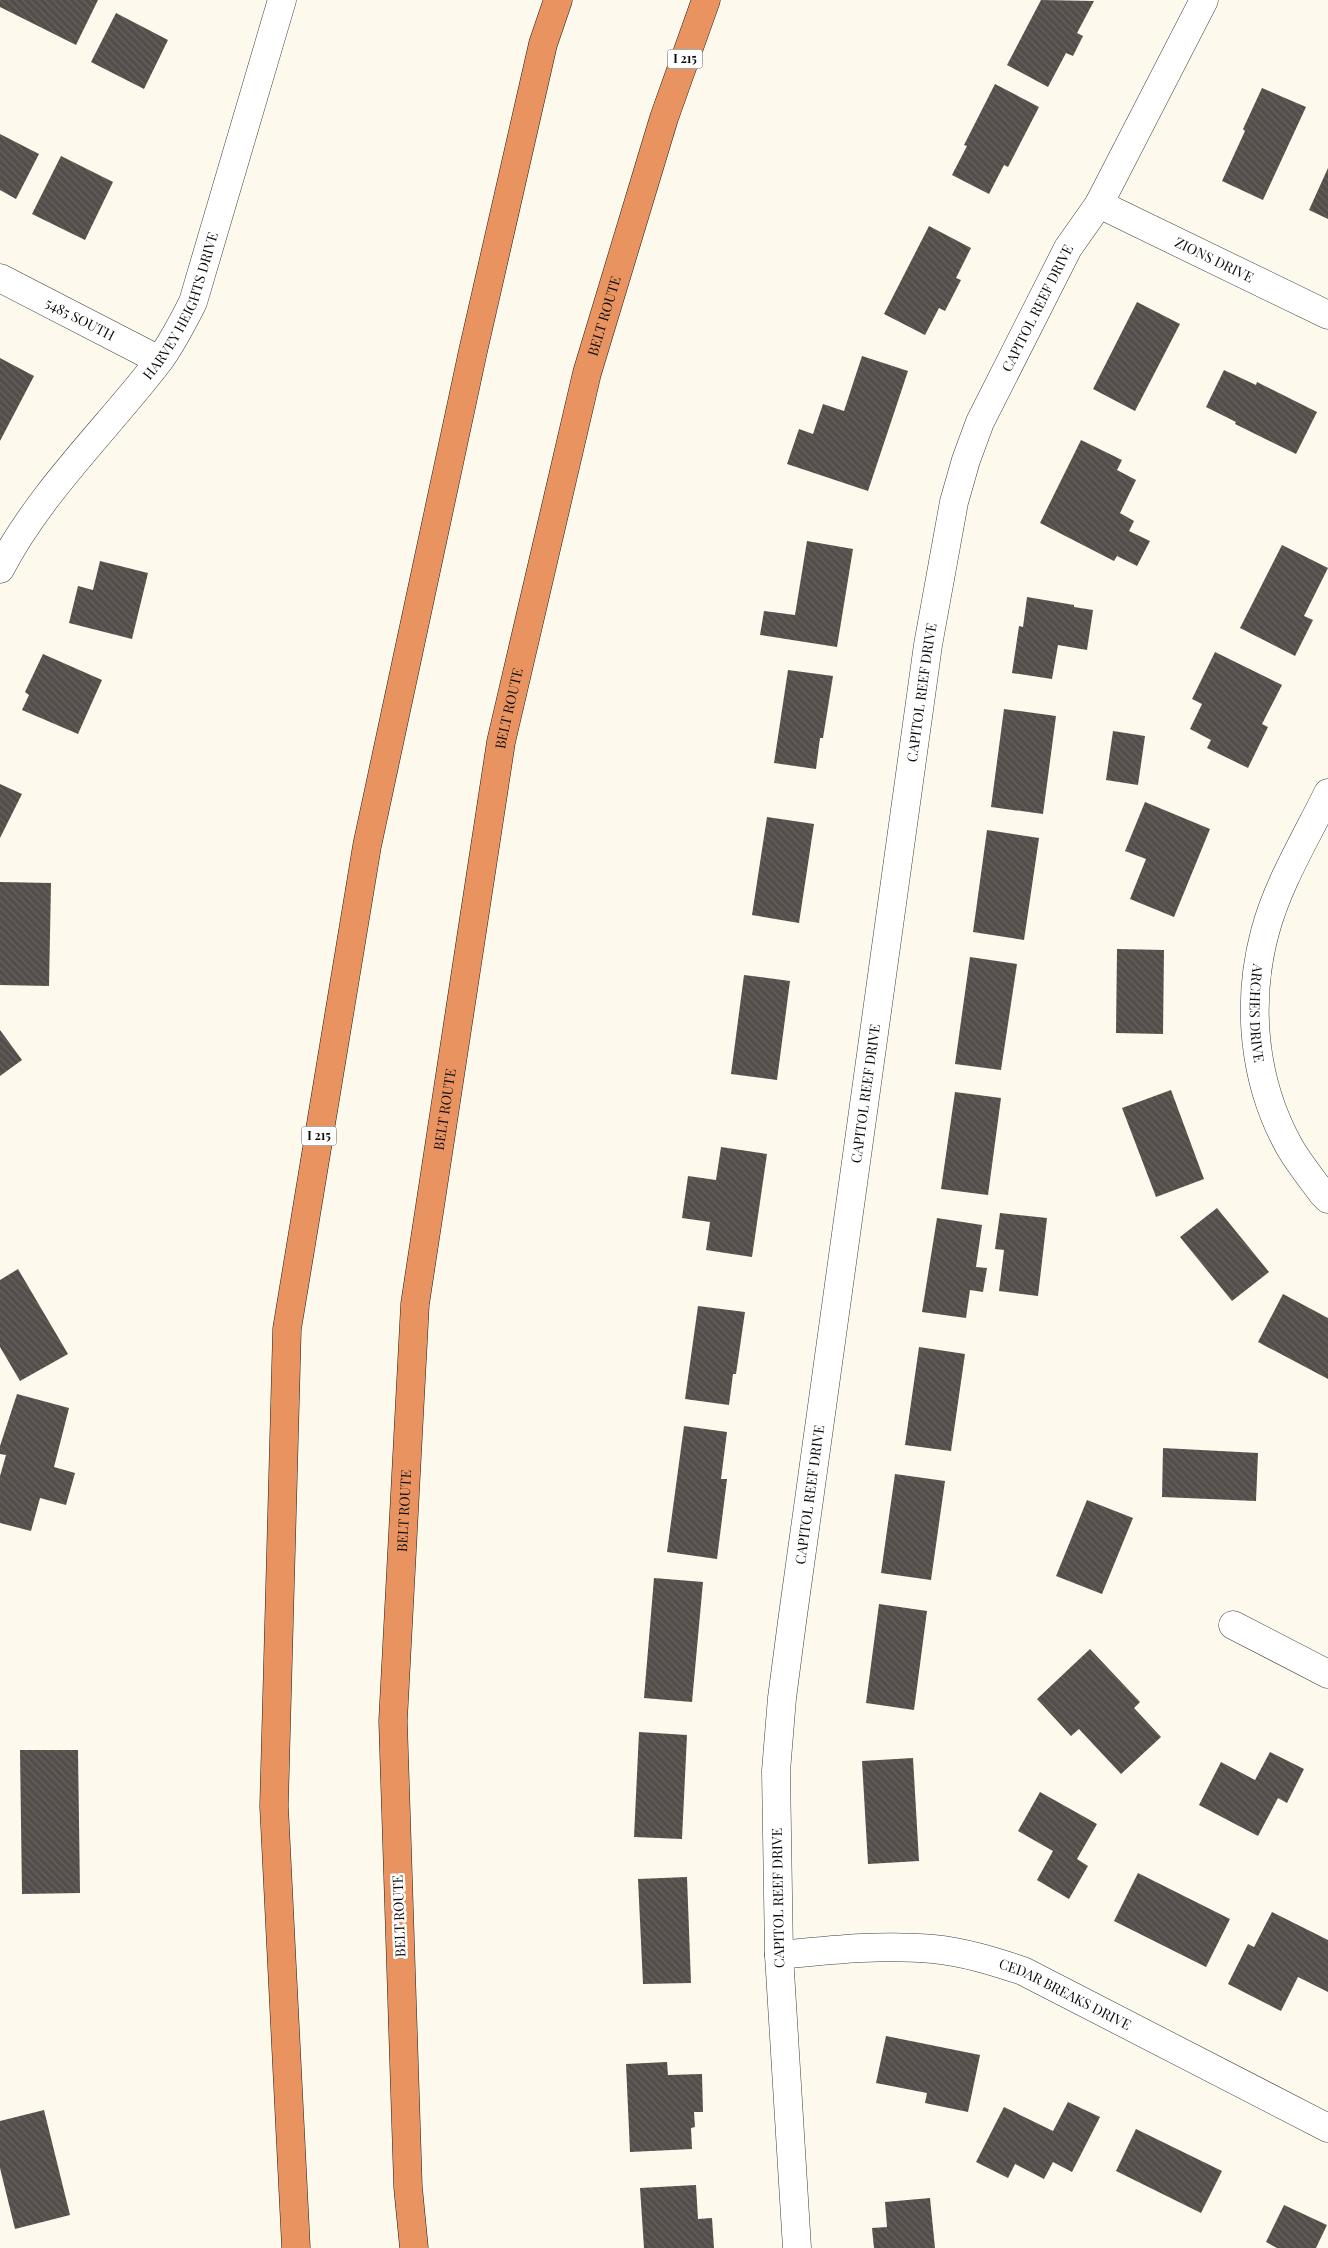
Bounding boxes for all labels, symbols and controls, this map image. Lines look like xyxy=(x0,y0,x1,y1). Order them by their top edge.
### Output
road number: I 215 xyxy=(668,50,702,68)
street label: HARVEY HEIGHTS DRIVE xyxy=(138,230,222,383)
street label: ZIONS DRIVE xyxy=(1172,232,1257,287)
street label: CAPITOL REEF DRIVE xyxy=(997,241,1077,375)
street label: BELT ROUTE xyxy=(583,274,625,358)
street label: 5485 SOUTH xyxy=(42,293,119,345)
street label: CAPITOL REEF DRIVE xyxy=(902,621,941,763)
street label: BELT ROUTE xyxy=(490,666,527,750)
street label: ARCHES DRIVE xyxy=(1246,962,1269,1064)
street label: CAPITOL REEF DRIVE xyxy=(846,1023,884,1164)
street label: BELT ROUTE xyxy=(429,1067,460,1151)
road number: I 215 xyxy=(302,1126,336,1146)
street label: CAPITOL REEF DRIVE xyxy=(790,1424,828,1565)
street label: BELT ROUTE xyxy=(392,1469,415,1552)
street label: CAPITOL REEF DRIVE xyxy=(767,1828,788,1968)
street label: BELT ROUTE xyxy=(388,1875,409,1958)
street label: CEDAR BREAKS DRIVE xyxy=(997,1954,1135,2034)

